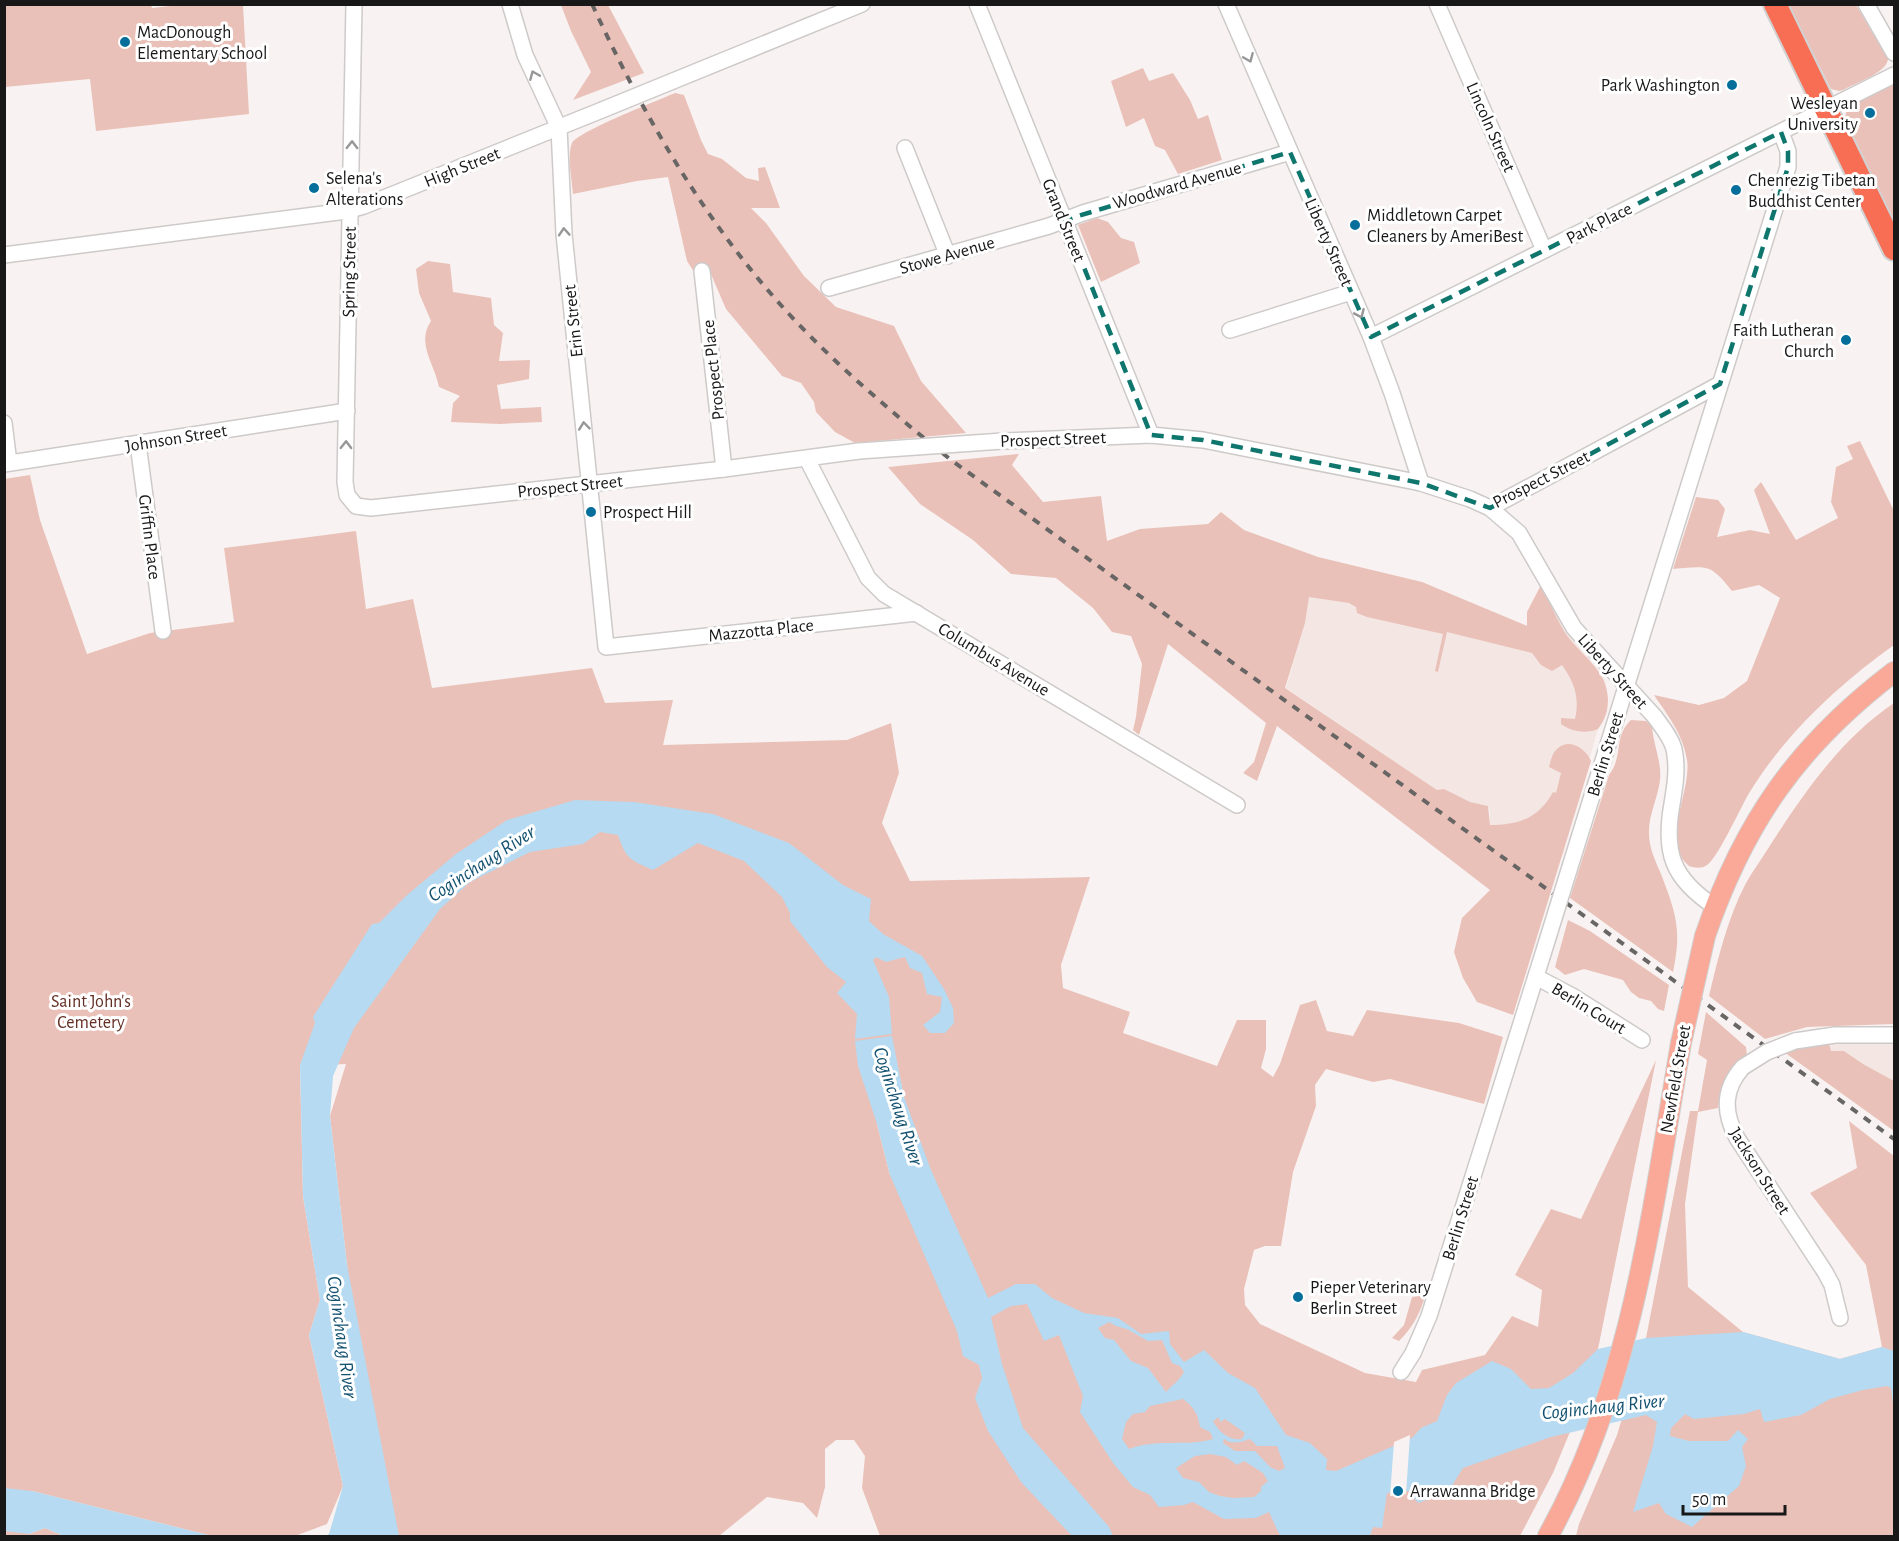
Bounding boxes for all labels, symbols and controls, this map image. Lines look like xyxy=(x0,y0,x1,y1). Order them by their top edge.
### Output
place label: MacDonough Elementary School xyxy=(137,24,268,63)
marker: MacDonough Elementary School xyxy=(118,35,132,49)
one-way arrow xyxy=(1242,52,1254,63)
one-way arrow xyxy=(529,70,541,81)
place label: Park Washington xyxy=(1601,77,1720,95)
marker: Park Washington xyxy=(1725,78,1739,92)
street label: Lincoln Street xyxy=(1462,80,1518,175)
place label: Wesleyan University xyxy=(1788,95,1858,134)
marker: Wesleyan University xyxy=(1863,106,1877,120)
one-way arrow xyxy=(346,141,358,150)
street label: High Street xyxy=(422,144,503,191)
street label: Woodward Avenue xyxy=(1111,159,1244,213)
place label: Selena's Alterations xyxy=(326,170,403,209)
place label: Chenrezig Tibetan Buddhist Center xyxy=(1748,172,1876,211)
street label: Grand Street xyxy=(1038,176,1088,265)
marker: Selena's Alterations xyxy=(307,181,321,195)
marker: Chenrezig Tibetan Buddhist Center xyxy=(1729,183,1743,197)
street label: Liberty Street xyxy=(1301,196,1356,289)
street label: Park Place xyxy=(1564,200,1635,248)
place label: Middletown Carpet Cleaners by AmeriBest xyxy=(1367,207,1523,246)
marker: Middletown Carpet Cleaners by AmeriBest xyxy=(1348,218,1362,232)
street label: Spring Street xyxy=(340,226,360,318)
one-way arrow xyxy=(558,227,571,237)
street label: Stowe Avenue xyxy=(898,234,997,278)
street label: Erin Street xyxy=(561,283,587,358)
one-way arrow xyxy=(1353,308,1365,319)
street label: Prospect Place xyxy=(700,319,728,421)
place label: Faith Lutheran Church xyxy=(1733,322,1834,361)
marker: Faith Lutheran Church xyxy=(1839,333,1853,347)
one-way arrow xyxy=(578,421,591,431)
street label: Johnson Street xyxy=(124,422,228,456)
street label: Prospect Street xyxy=(1000,429,1107,451)
one-way arrow xyxy=(340,441,352,450)
street label: Prospect Street xyxy=(1490,448,1593,512)
street label: Prospect Street xyxy=(517,472,624,501)
street label: Griffin Place xyxy=(135,494,163,581)
place label: Prospect Hill xyxy=(603,504,692,522)
marker: Prospect Hill xyxy=(584,505,598,519)
street label: Mazzotta Place xyxy=(708,617,815,645)
street label: Columbus Avenue xyxy=(935,620,1052,700)
street label: Liberty Street xyxy=(1574,631,1651,713)
street label: Berlin Street xyxy=(1585,710,1627,799)
water label: Coginchaug River xyxy=(424,822,539,906)
street label: Berlin Court xyxy=(1548,980,1629,1038)
park label: Saint John's Cemetery xyxy=(51,993,131,1032)
street label: Newfield Street xyxy=(1658,1023,1694,1135)
water label: Coginchaug River xyxy=(869,1045,927,1168)
street label: Jackson Street xyxy=(1725,1125,1793,1218)
street label: Berlin Street xyxy=(1440,1174,1482,1263)
water label: Coginchaug River xyxy=(324,1275,361,1400)
place label: Pieper Veterinary Berlin Street xyxy=(1310,1279,1431,1318)
marker: Pieper Veterinary Berlin Street xyxy=(1291,1290,1305,1304)
water label: Coginchaug River xyxy=(1541,1391,1666,1423)
scale bar xyxy=(1683,1478,1785,1516)
place label: Arrawanna Bridge xyxy=(1410,1483,1535,1501)
marker: Arrawanna Bridge xyxy=(1391,1484,1405,1498)
text: 50 m xyxy=(1692,1491,1726,1509)

